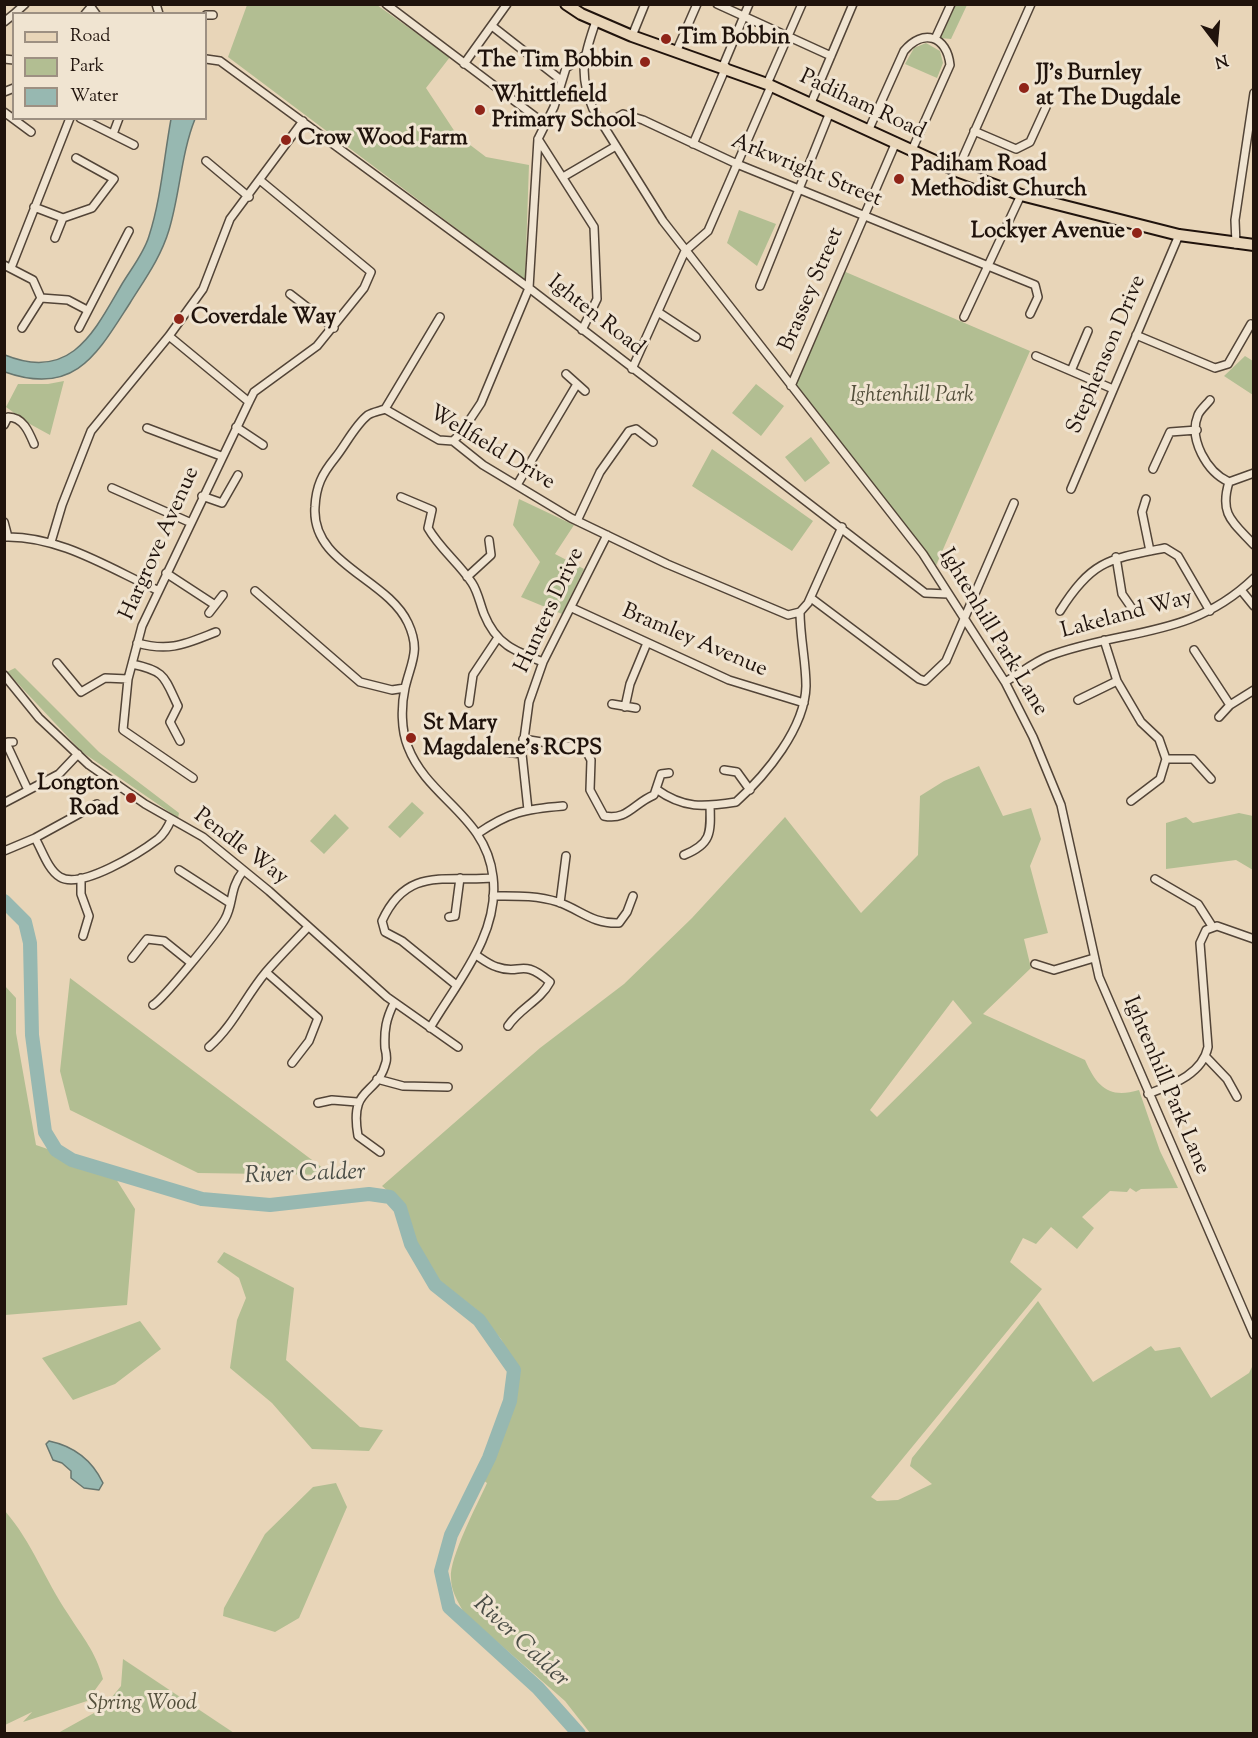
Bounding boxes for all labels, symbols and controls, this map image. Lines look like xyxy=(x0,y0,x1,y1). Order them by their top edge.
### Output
legend xyxy=(12,12,207,120)
north arrow xyxy=(1186,12,1246,72)
text: Road xyxy=(70,24,110,50)
place label: Tim Bobbin xyxy=(678,26,790,52)
marker: Tim Bobbin xyxy=(659,32,673,46)
text: N xyxy=(1212,47,1230,73)
place label: The Tim Bobbin xyxy=(478,49,633,75)
text: Park xyxy=(70,54,104,80)
marker: The Tim Bobbin xyxy=(638,55,652,69)
place label: JJ’s Burnley at The Dugdale xyxy=(1036,62,1181,113)
street label: Padiham Road xyxy=(795,65,929,147)
marker: JJ’s Burnley at The Dugdale xyxy=(1017,81,1031,95)
text: Water xyxy=(70,84,118,110)
place label: Whittlefield Primary School xyxy=(492,84,636,136)
marker: Whittlefield Primary School xyxy=(473,103,487,117)
place label: Crow Wood Farm xyxy=(298,127,468,153)
street label: Arkwright Street xyxy=(727,130,885,214)
marker: Crow Wood Farm xyxy=(279,133,293,147)
place label: Padiham Road Methodist Church xyxy=(911,153,1087,204)
marker: Padiham Road Methodist Church xyxy=(892,172,906,186)
place label: Lockyer Avenue xyxy=(971,220,1125,246)
street label: Brassey Street xyxy=(775,224,851,356)
marker: Lockyer Avenue xyxy=(1130,226,1144,240)
street label: Ighten Road xyxy=(541,271,649,363)
street label: Stephenson Drive xyxy=(1063,272,1153,438)
place label: Coverdale Way xyxy=(191,306,336,332)
marker: Coverdale Way xyxy=(172,312,186,326)
park label: Ightenhill Park xyxy=(850,384,974,410)
street label: Wellfield Drive xyxy=(423,401,559,497)
street label: Hargrove Avenue xyxy=(115,463,207,625)
street label: Hunters Drive xyxy=(510,544,592,678)
street label: Ightenhill Park Lane xyxy=(932,544,1052,722)
street label: Lakeland Way xyxy=(1058,586,1196,646)
street label: Bramley Avenue xyxy=(617,599,771,685)
place label: St Mary Magdalene's RCPS xyxy=(423,712,602,764)
marker: St Mary Magdalene's RCPS xyxy=(404,731,418,745)
place label: Longton Road xyxy=(38,772,119,824)
marker: Longton Road xyxy=(124,791,138,805)
street label: Pendle Way xyxy=(187,804,293,892)
street label: Ightenhill Park Lane xyxy=(1116,993,1214,1179)
water label: River Calder xyxy=(244,1159,366,1193)
water label: River Calder xyxy=(466,1591,574,1695)
park label: Spring Wood xyxy=(87,1692,197,1718)

